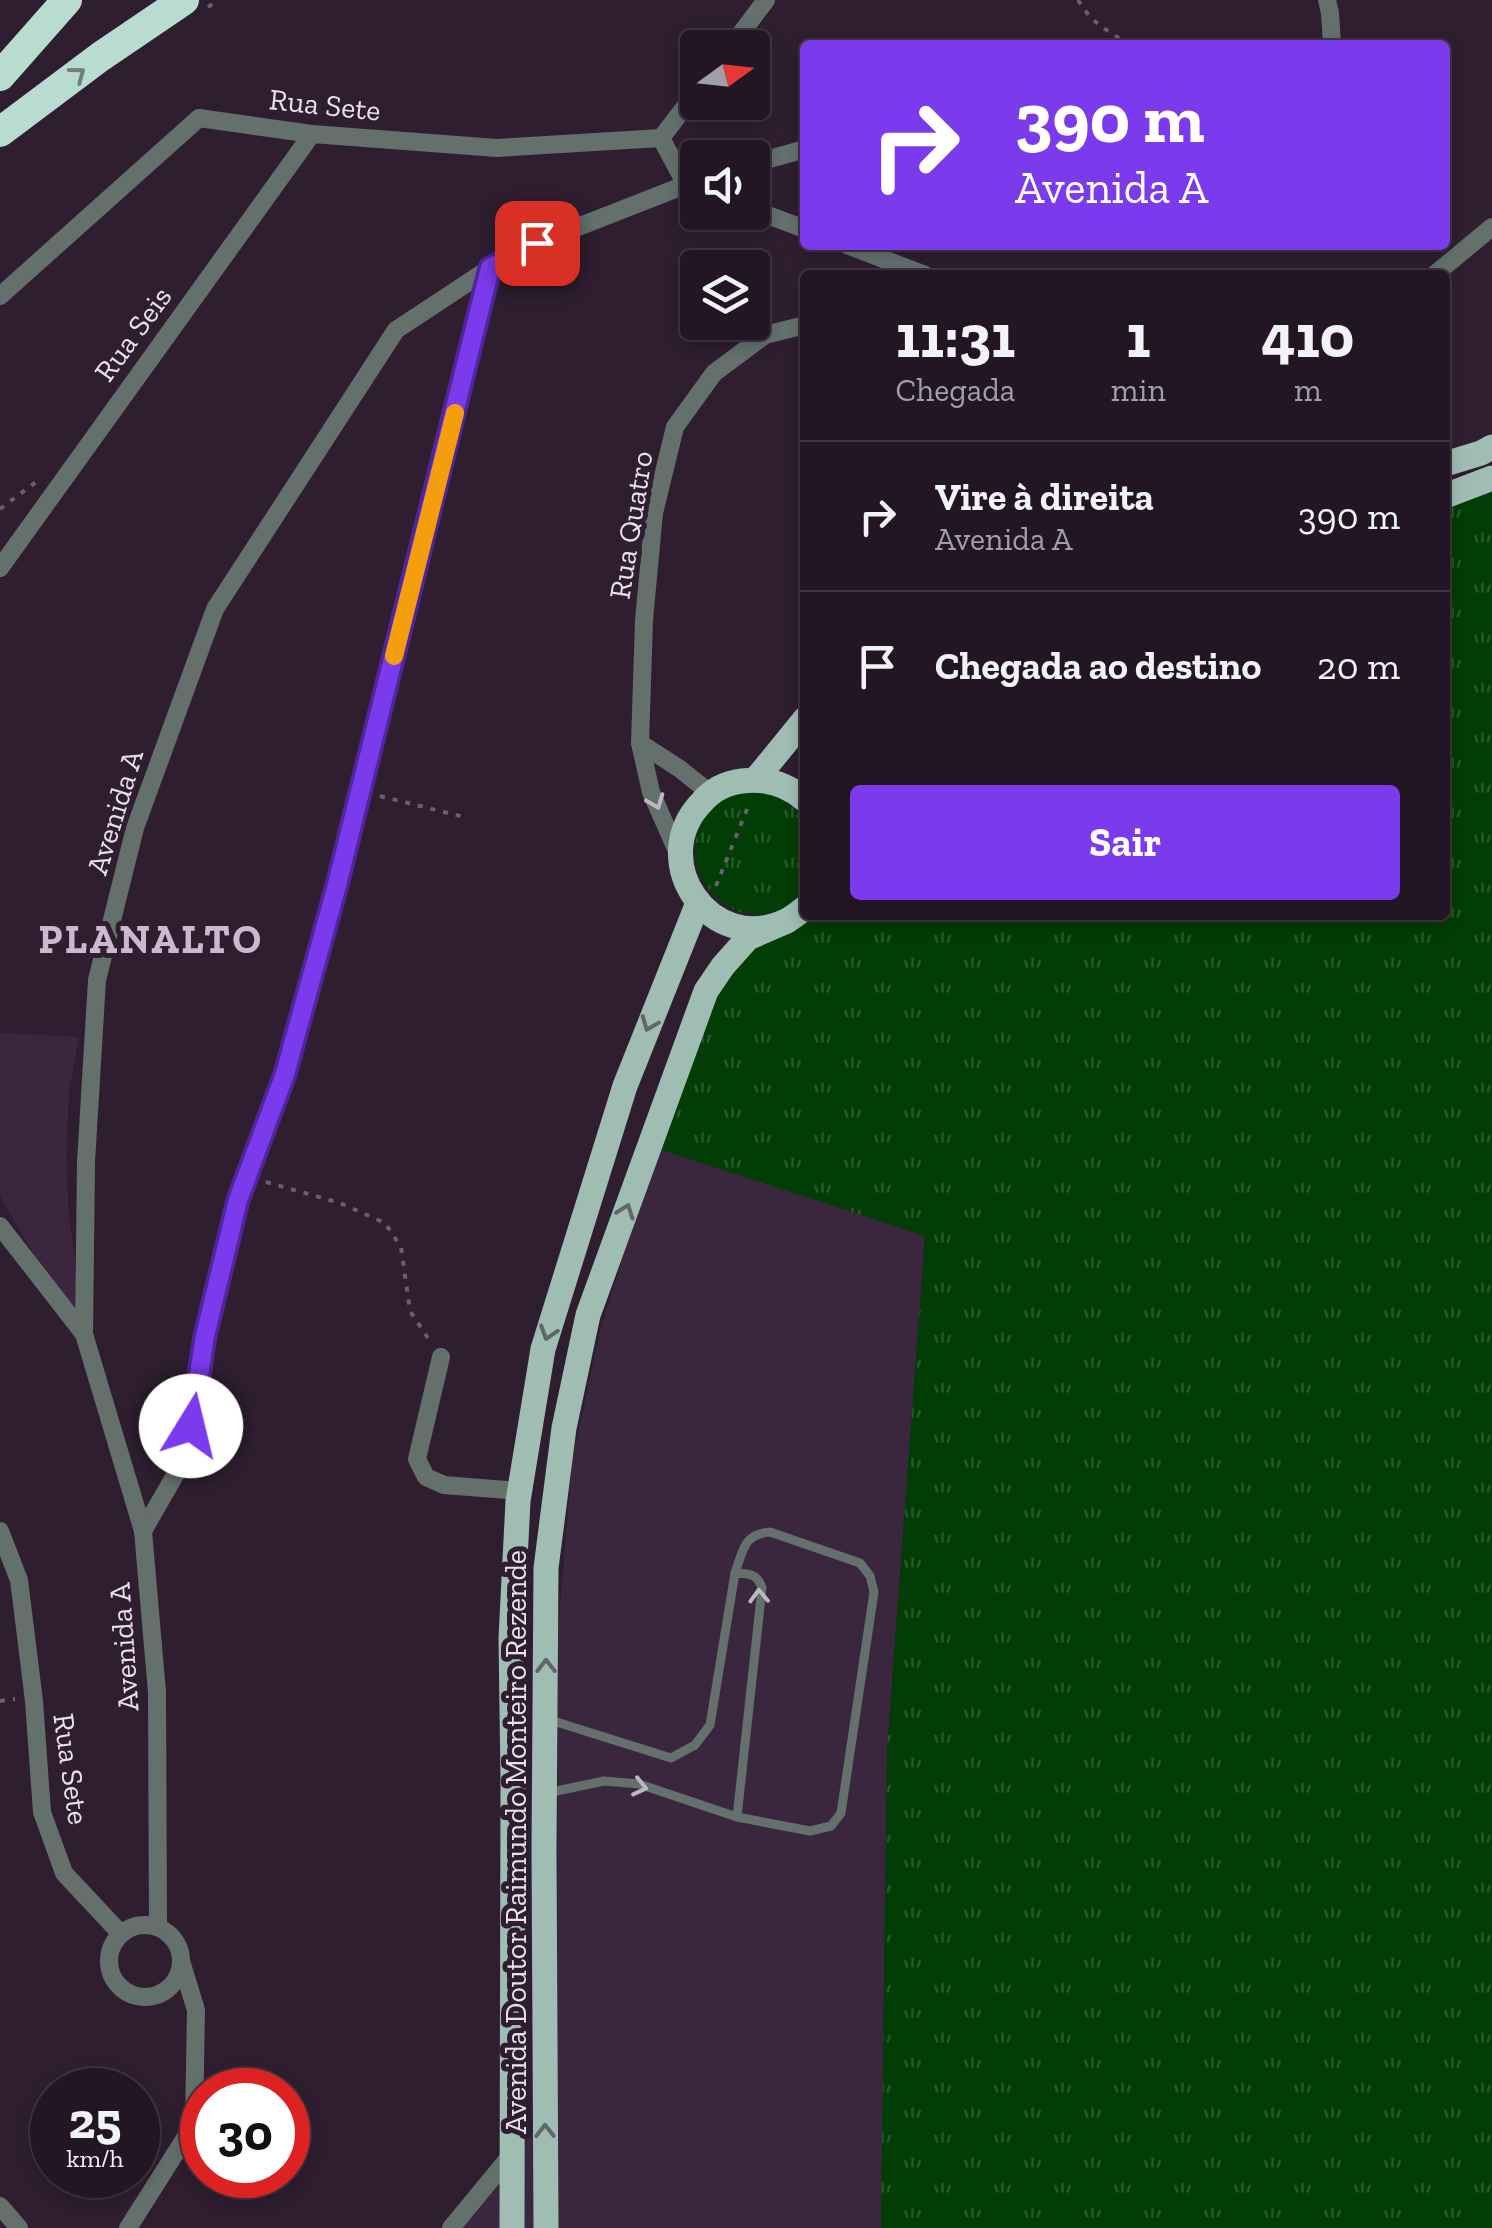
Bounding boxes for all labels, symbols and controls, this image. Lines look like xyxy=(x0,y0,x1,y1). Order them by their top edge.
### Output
north arrow xyxy=(680,30,770,120)
map controls xyxy=(680,30,770,340)
one-way arrow xyxy=(67,68,85,85)
text: 390 m xyxy=(1015,76,1205,160)
icon: right xyxy=(850,80,980,210)
street label: Rua Sete xyxy=(267,81,383,129)
button: sound xyxy=(680,140,770,230)
text: Avenida A xyxy=(1015,161,1208,215)
pin xyxy=(495,201,580,286)
icon: arrive xyxy=(510,216,565,271)
button: layers xyxy=(680,250,770,340)
street label: Rua Seis xyxy=(87,280,179,388)
text: 11:31 xyxy=(896,300,1015,372)
text: 1 xyxy=(1126,300,1150,372)
text: 410 xyxy=(1261,300,1354,372)
text: Chegada xyxy=(896,371,1015,409)
text: min xyxy=(1111,371,1166,409)
text: m xyxy=(1294,371,1322,409)
street label: Rua Quatro xyxy=(602,449,660,601)
text: Vire à direita xyxy=(935,474,1154,520)
icon: right xyxy=(850,489,905,544)
text: 390 m xyxy=(1298,493,1400,539)
text: Avenida A xyxy=(935,520,1072,558)
icon: arrive xyxy=(850,639,905,694)
text: Chegada ao destino xyxy=(935,643,1261,689)
text: 20 m xyxy=(1317,643,1400,689)
street label: Avenida A xyxy=(79,745,151,879)
button: Sair xyxy=(850,785,1400,900)
one-way arrow xyxy=(644,792,664,809)
district label: PLANALTO xyxy=(38,915,264,963)
one-way arrow xyxy=(641,1014,661,1032)
one-way arrow xyxy=(614,1203,635,1220)
one-way arrow xyxy=(539,1324,560,1341)
position arrow xyxy=(139,1374,243,1478)
street label: Avenida Doutor Raimundo Monteiro Rezende xyxy=(498,1550,534,2134)
street label: Avenida A xyxy=(102,1581,146,1713)
one-way arrow xyxy=(749,1588,770,1604)
one-way arrow xyxy=(535,1657,557,1672)
street label: Rua Sete xyxy=(45,1711,97,1827)
one-way arrow xyxy=(631,1775,648,1796)
speed limit sign: 30 xyxy=(180,2068,310,2198)
text: 25 xyxy=(69,2091,121,2151)
one-way arrow xyxy=(534,2122,556,2138)
text: km/h xyxy=(66,2143,124,2173)

